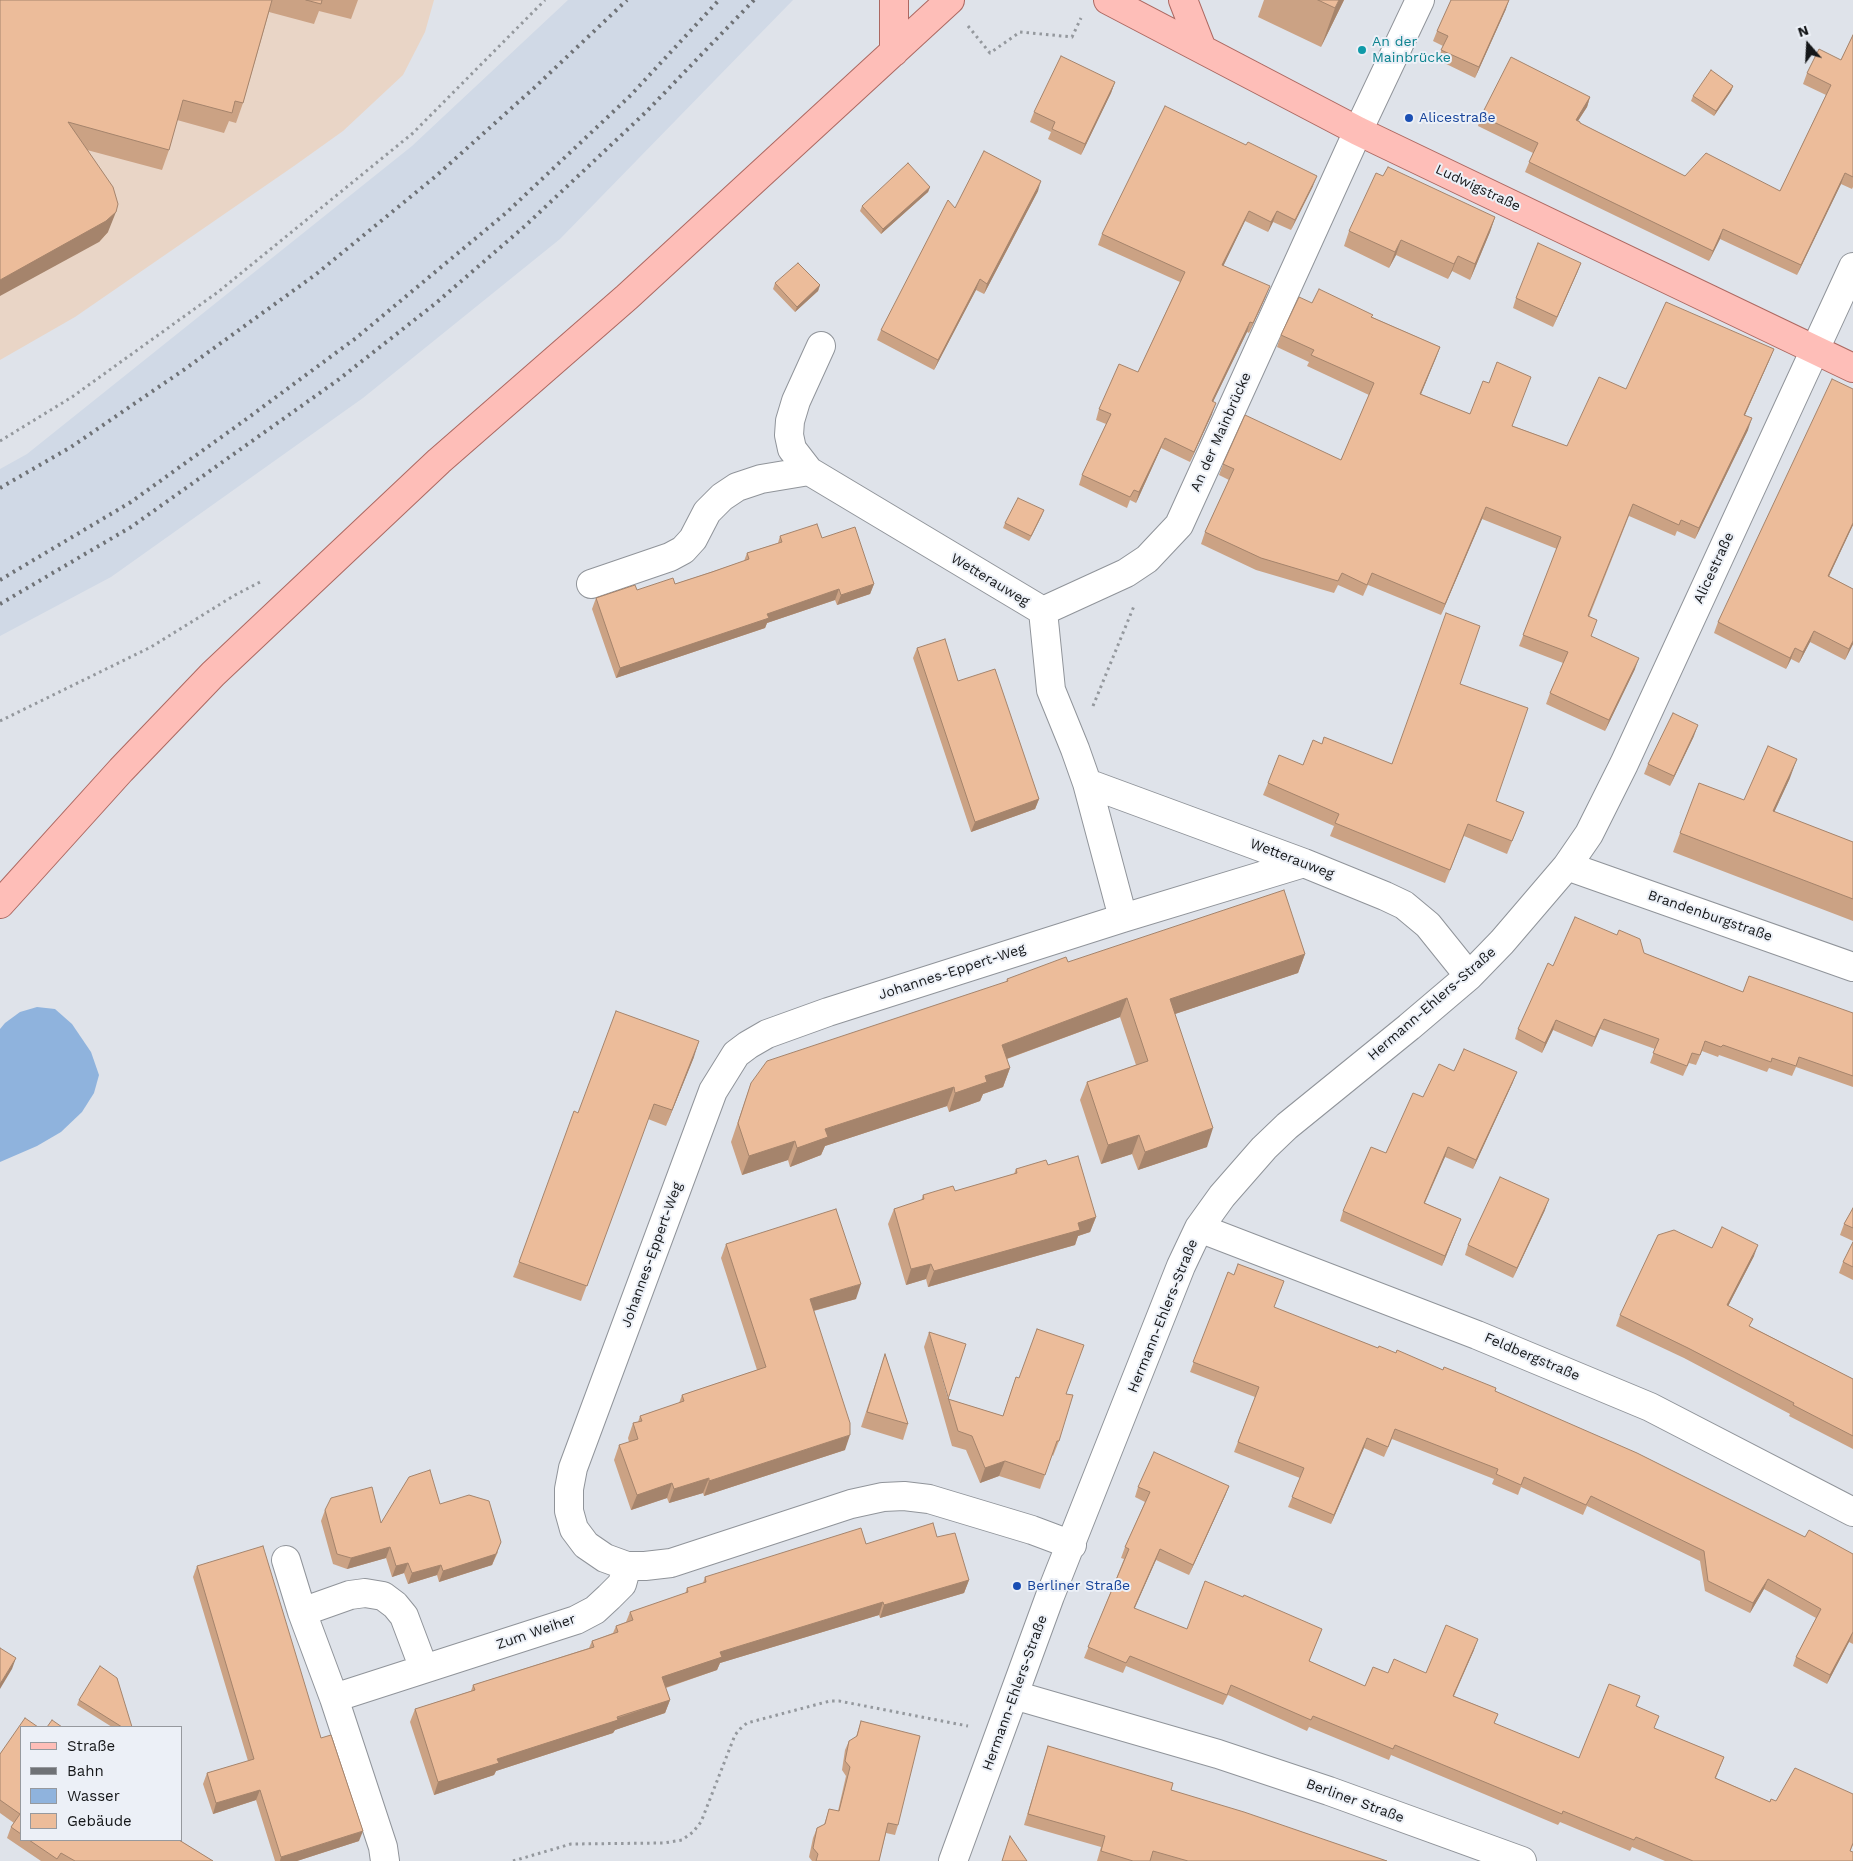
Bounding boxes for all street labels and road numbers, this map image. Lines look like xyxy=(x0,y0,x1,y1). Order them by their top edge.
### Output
street label: Ludwigstraße xyxy=(1433,161,1523,215)
street label: An der Mainbrücke xyxy=(1187,370,1255,494)
street label: Alicestraße xyxy=(1690,530,1738,606)
street label: Wetterauweg xyxy=(948,550,1032,610)
street label: Wetterauweg xyxy=(1248,835,1336,883)
street label: Brandenburgstraße xyxy=(1646,887,1774,945)
street label: Johannes-Eppert-Weg xyxy=(876,940,1028,1004)
street label: Hermann-Ehlers-Straße xyxy=(1365,944,1499,1064)
street label: Johannes-Eppert-Weg xyxy=(618,1180,686,1330)
street label: Hermann-Ehlers-Straße xyxy=(1124,1237,1202,1395)
street label: Feldbergstraße xyxy=(1482,1329,1582,1385)
street label: Zum Weiher xyxy=(494,1611,578,1653)
street label: Hermann-Ehlers-Straße xyxy=(979,1613,1051,1773)
street label: Berliner Straße xyxy=(1304,1775,1406,1827)

